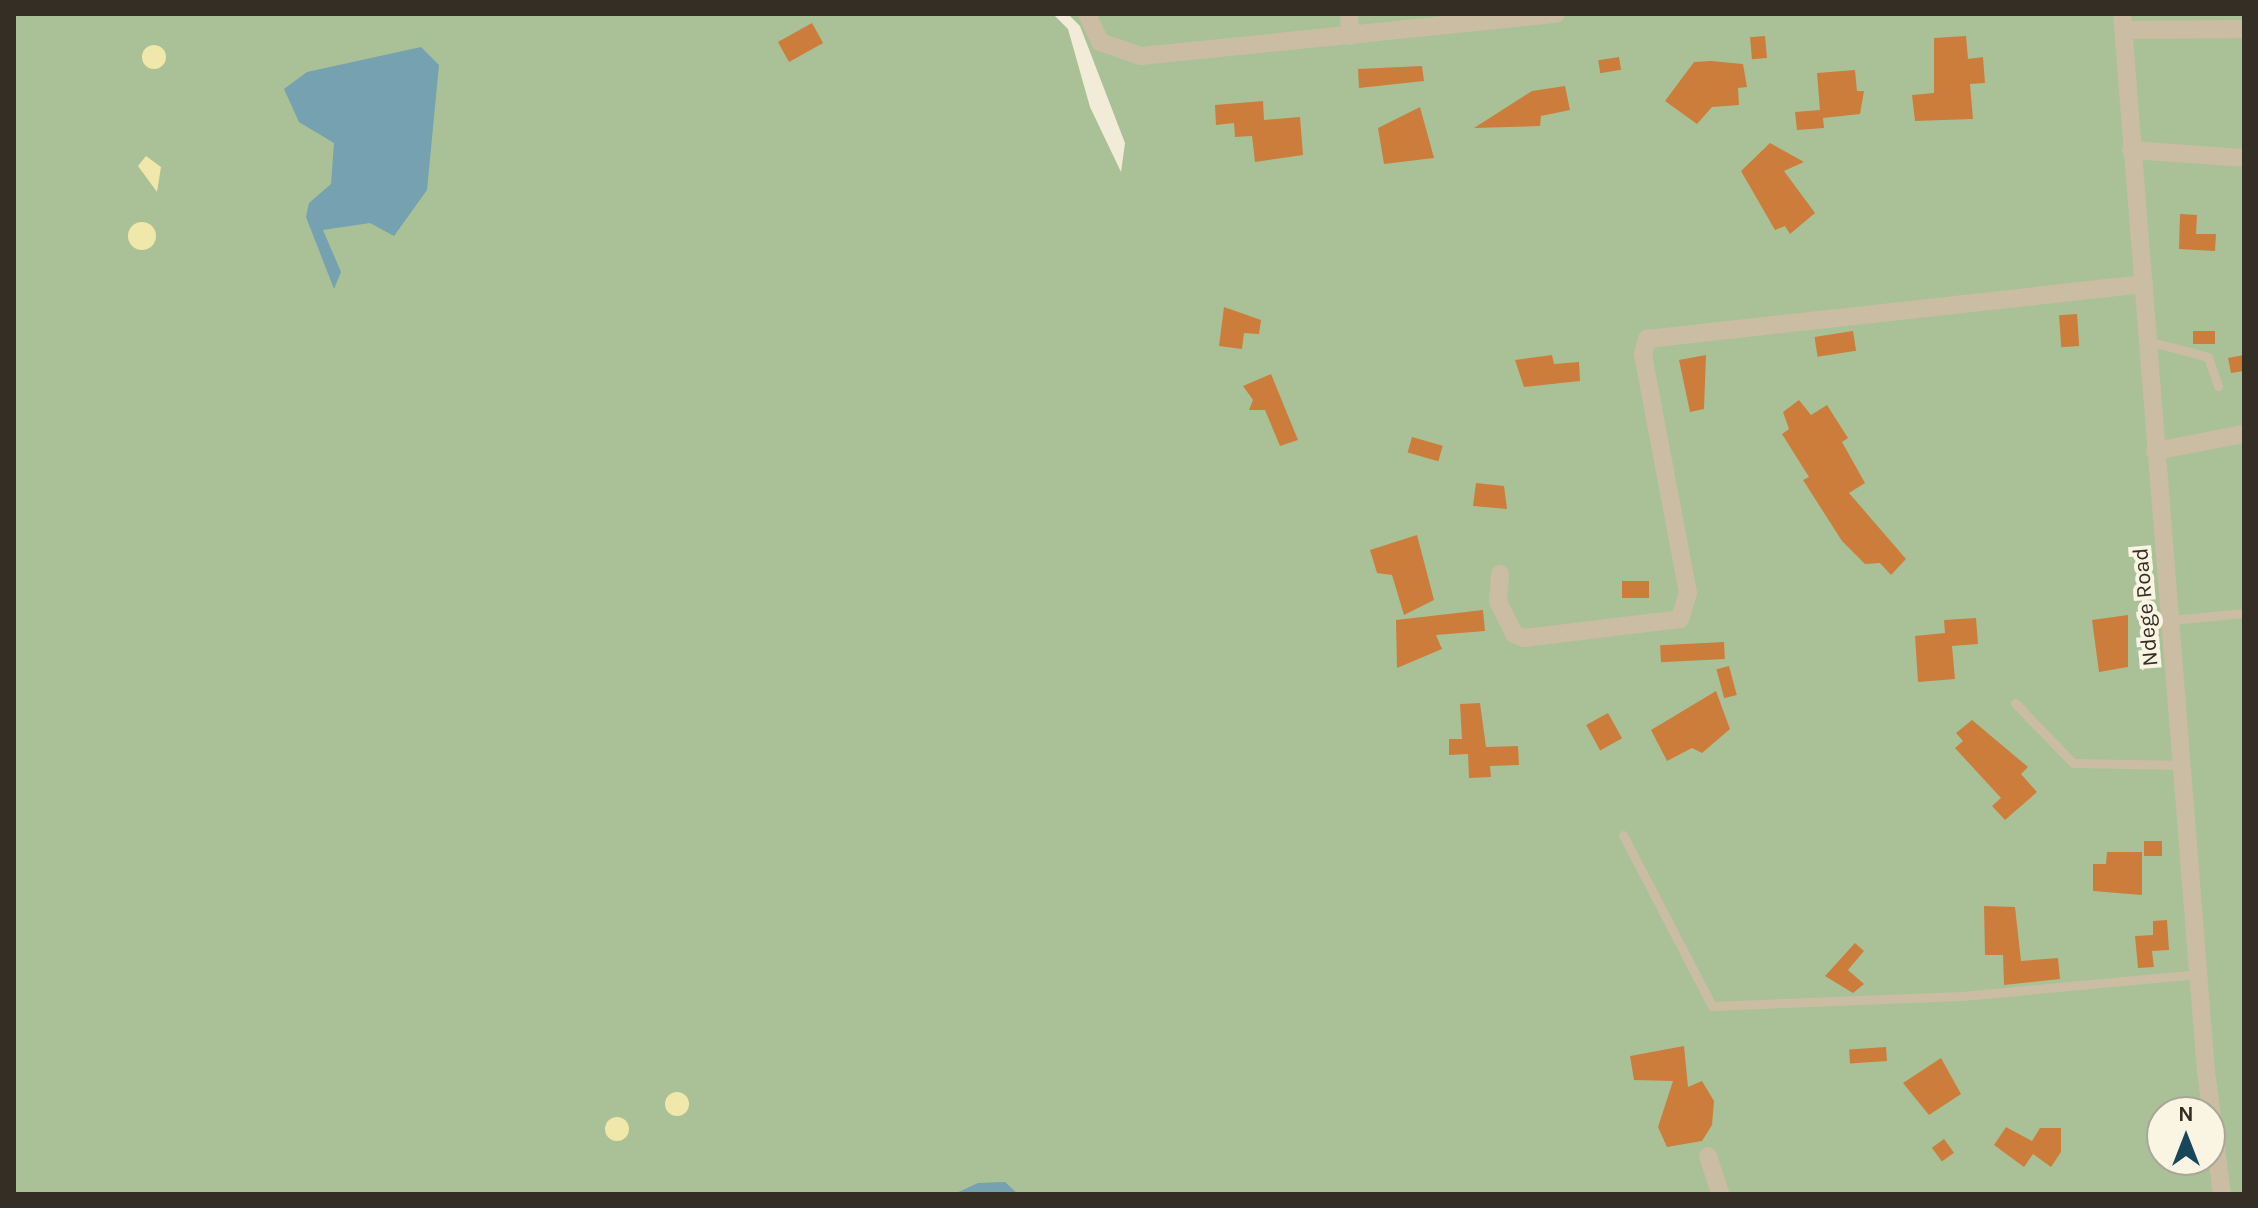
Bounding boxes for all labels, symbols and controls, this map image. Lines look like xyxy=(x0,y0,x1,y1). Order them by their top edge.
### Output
street label: Ndege Road xyxy=(2128,547,2164,667)
north arrow xyxy=(2146,1096,2226,1176)
text: N xyxy=(2178,1101,2194,1127)

